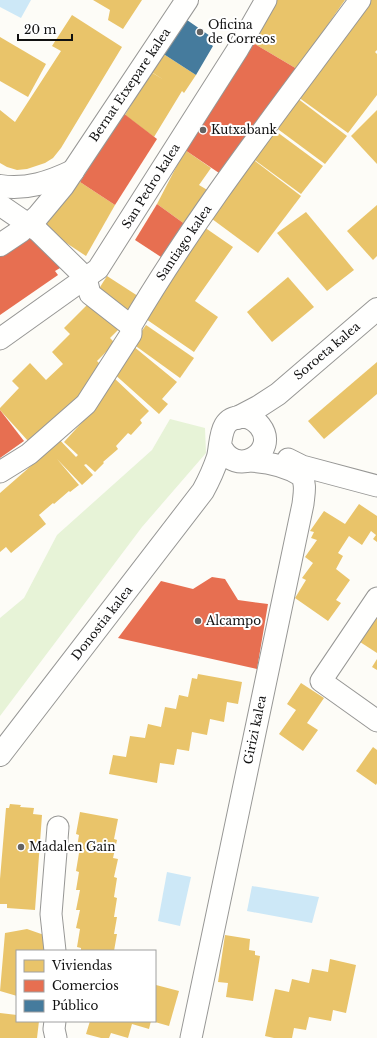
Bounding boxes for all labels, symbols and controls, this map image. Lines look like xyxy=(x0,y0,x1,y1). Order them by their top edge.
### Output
scale bar xyxy=(18,16,72,42)
place label: Oficina de Correos xyxy=(208,17,275,46)
text: 20 m xyxy=(24,22,56,37)
street label: Bernat Etxepare kalea xyxy=(86,25,173,144)
marker: Oficina de Correos xyxy=(195,27,205,37)
place label: Kutxabank xyxy=(211,122,278,137)
marker: Kutxabank xyxy=(198,125,208,135)
street label: San Pedro kalea xyxy=(118,140,183,231)
street label: Santiago kalea xyxy=(153,202,215,283)
street label: Soroeta kalea xyxy=(290,318,363,383)
street label: Donostia kalea xyxy=(68,582,135,663)
place label: Alcampo xyxy=(205,613,261,628)
marker: Alcampo xyxy=(193,616,203,626)
street label: Girizi kalea xyxy=(240,694,269,766)
place label: Madalen Gain xyxy=(29,839,115,854)
marker: Madalen Gain xyxy=(16,842,26,852)
legend xyxy=(16,950,156,1022)
text: Viviendas xyxy=(51,958,112,973)
text: Comercios xyxy=(52,978,119,993)
text: Público xyxy=(52,998,99,1013)

